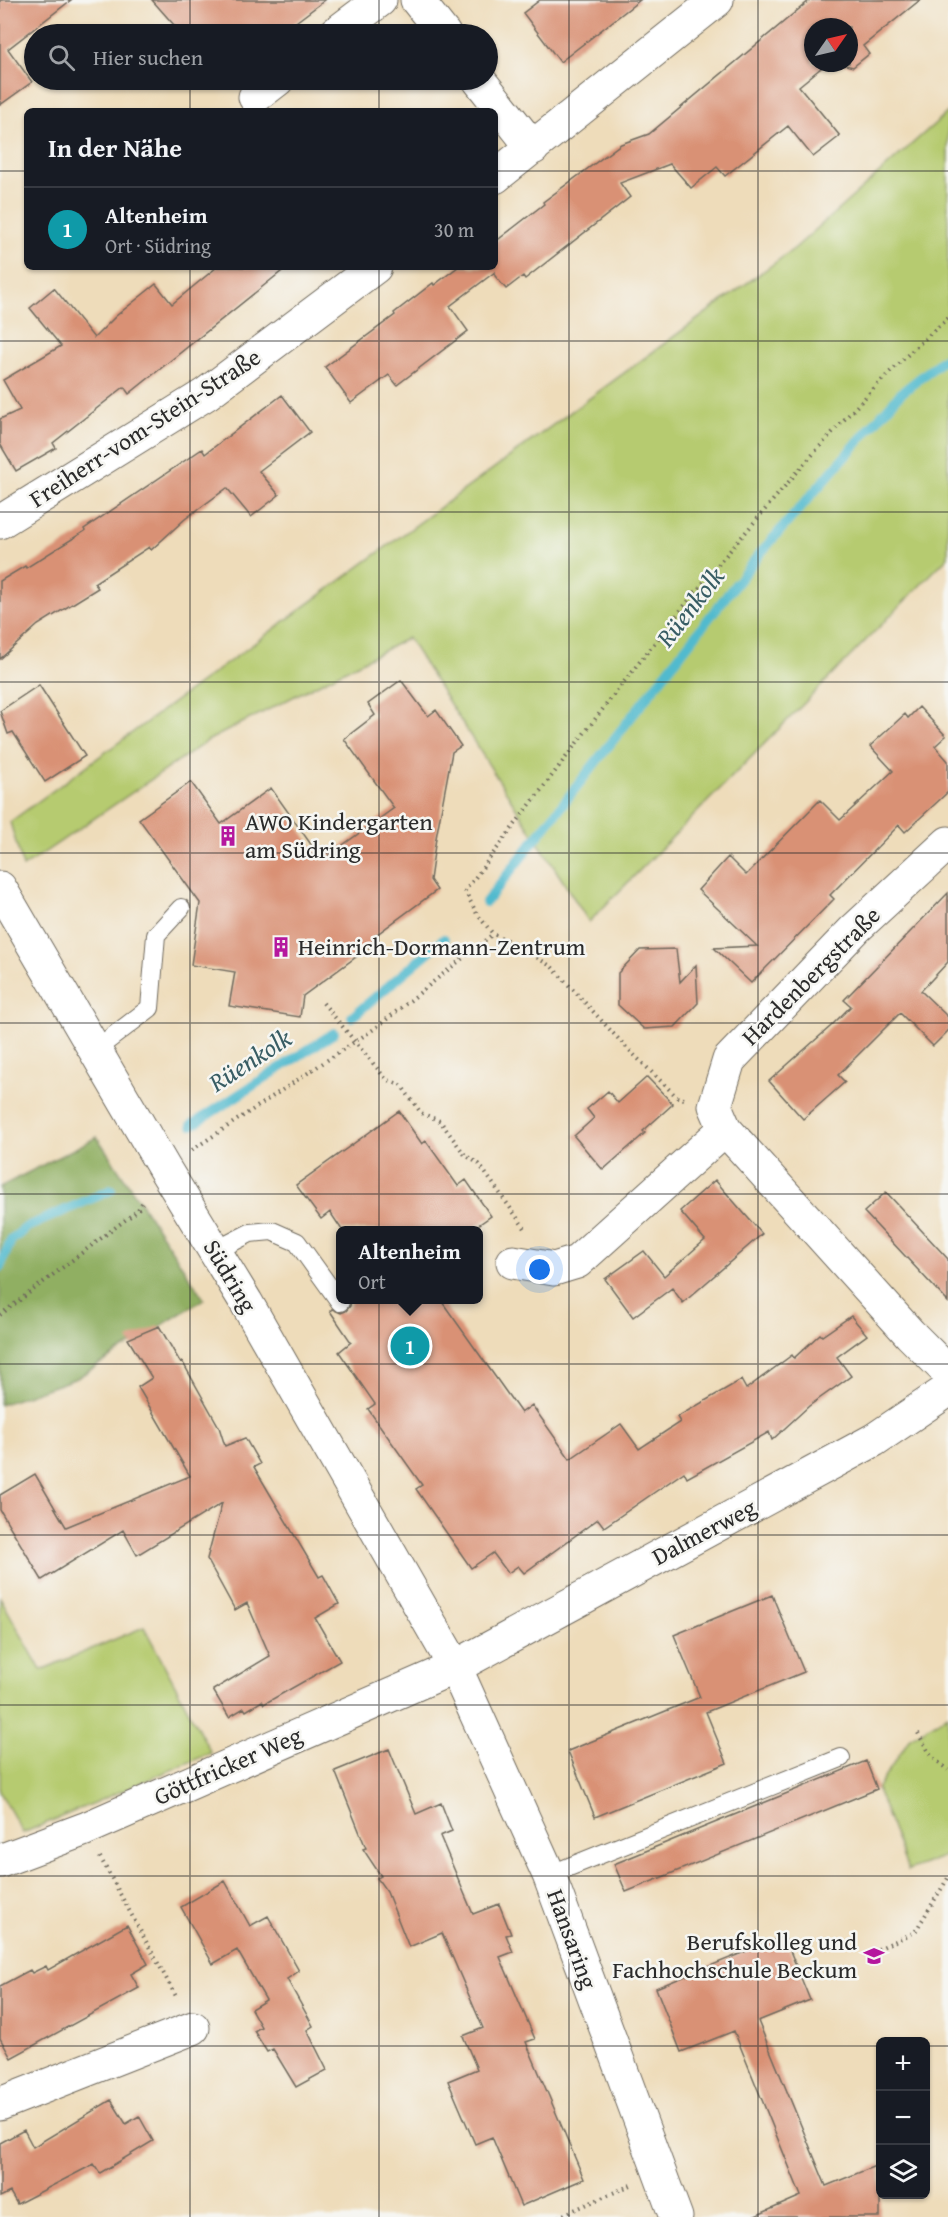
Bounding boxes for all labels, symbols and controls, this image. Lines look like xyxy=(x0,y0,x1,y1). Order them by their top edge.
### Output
north arrow xyxy=(804,18,858,72)
search box xyxy=(24,24,498,90)
icon: search xyxy=(45,41,78,74)
text: Hier suchen xyxy=(93,41,203,73)
text: In der Nähe xyxy=(48,128,182,167)
text: Altenheim xyxy=(105,199,208,231)
text: 1 xyxy=(62,215,73,244)
text: 30 m xyxy=(434,215,474,244)
text: Ort · Südring xyxy=(105,231,211,260)
street label: Freiherr-vom-Stein-Straße xyxy=(22,339,267,516)
water label: Rüenkolk xyxy=(645,558,733,656)
place label: AWO Kindergarten am Südring xyxy=(245,804,433,867)
building icon: AWO Kindergarten am Südring xyxy=(216,824,240,848)
street label: Hardenbergstraße xyxy=(733,898,888,1053)
place label: Heinrich-Dormann-Zentrum xyxy=(298,929,586,964)
building icon: Heinrich-Dormann-Zentrum xyxy=(269,935,293,959)
water label: Rüenkolk xyxy=(200,1018,299,1102)
popup xyxy=(336,1226,483,1304)
street label: Südring xyxy=(195,1233,266,1319)
text: Altenheim xyxy=(358,1235,461,1267)
your location xyxy=(525,1255,554,1284)
text: Ort xyxy=(358,1267,386,1296)
pin: 1 xyxy=(390,1324,430,1368)
street label: Dalmerweg xyxy=(646,1490,762,1574)
street label: Göttfricker Weg xyxy=(148,1717,307,1814)
street label: Hansaring xyxy=(538,1884,607,1994)
place label: Berufskolleg und Fachhochschule Beckum xyxy=(612,1924,857,1987)
school or university icon: Berufskolleg und Fachhochschule Beckum xyxy=(862,1944,886,1968)
map controls xyxy=(876,2037,930,2199)
button: + xyxy=(876,2037,930,2091)
button: − xyxy=(876,2091,930,2145)
button: layers xyxy=(876,2145,930,2199)

